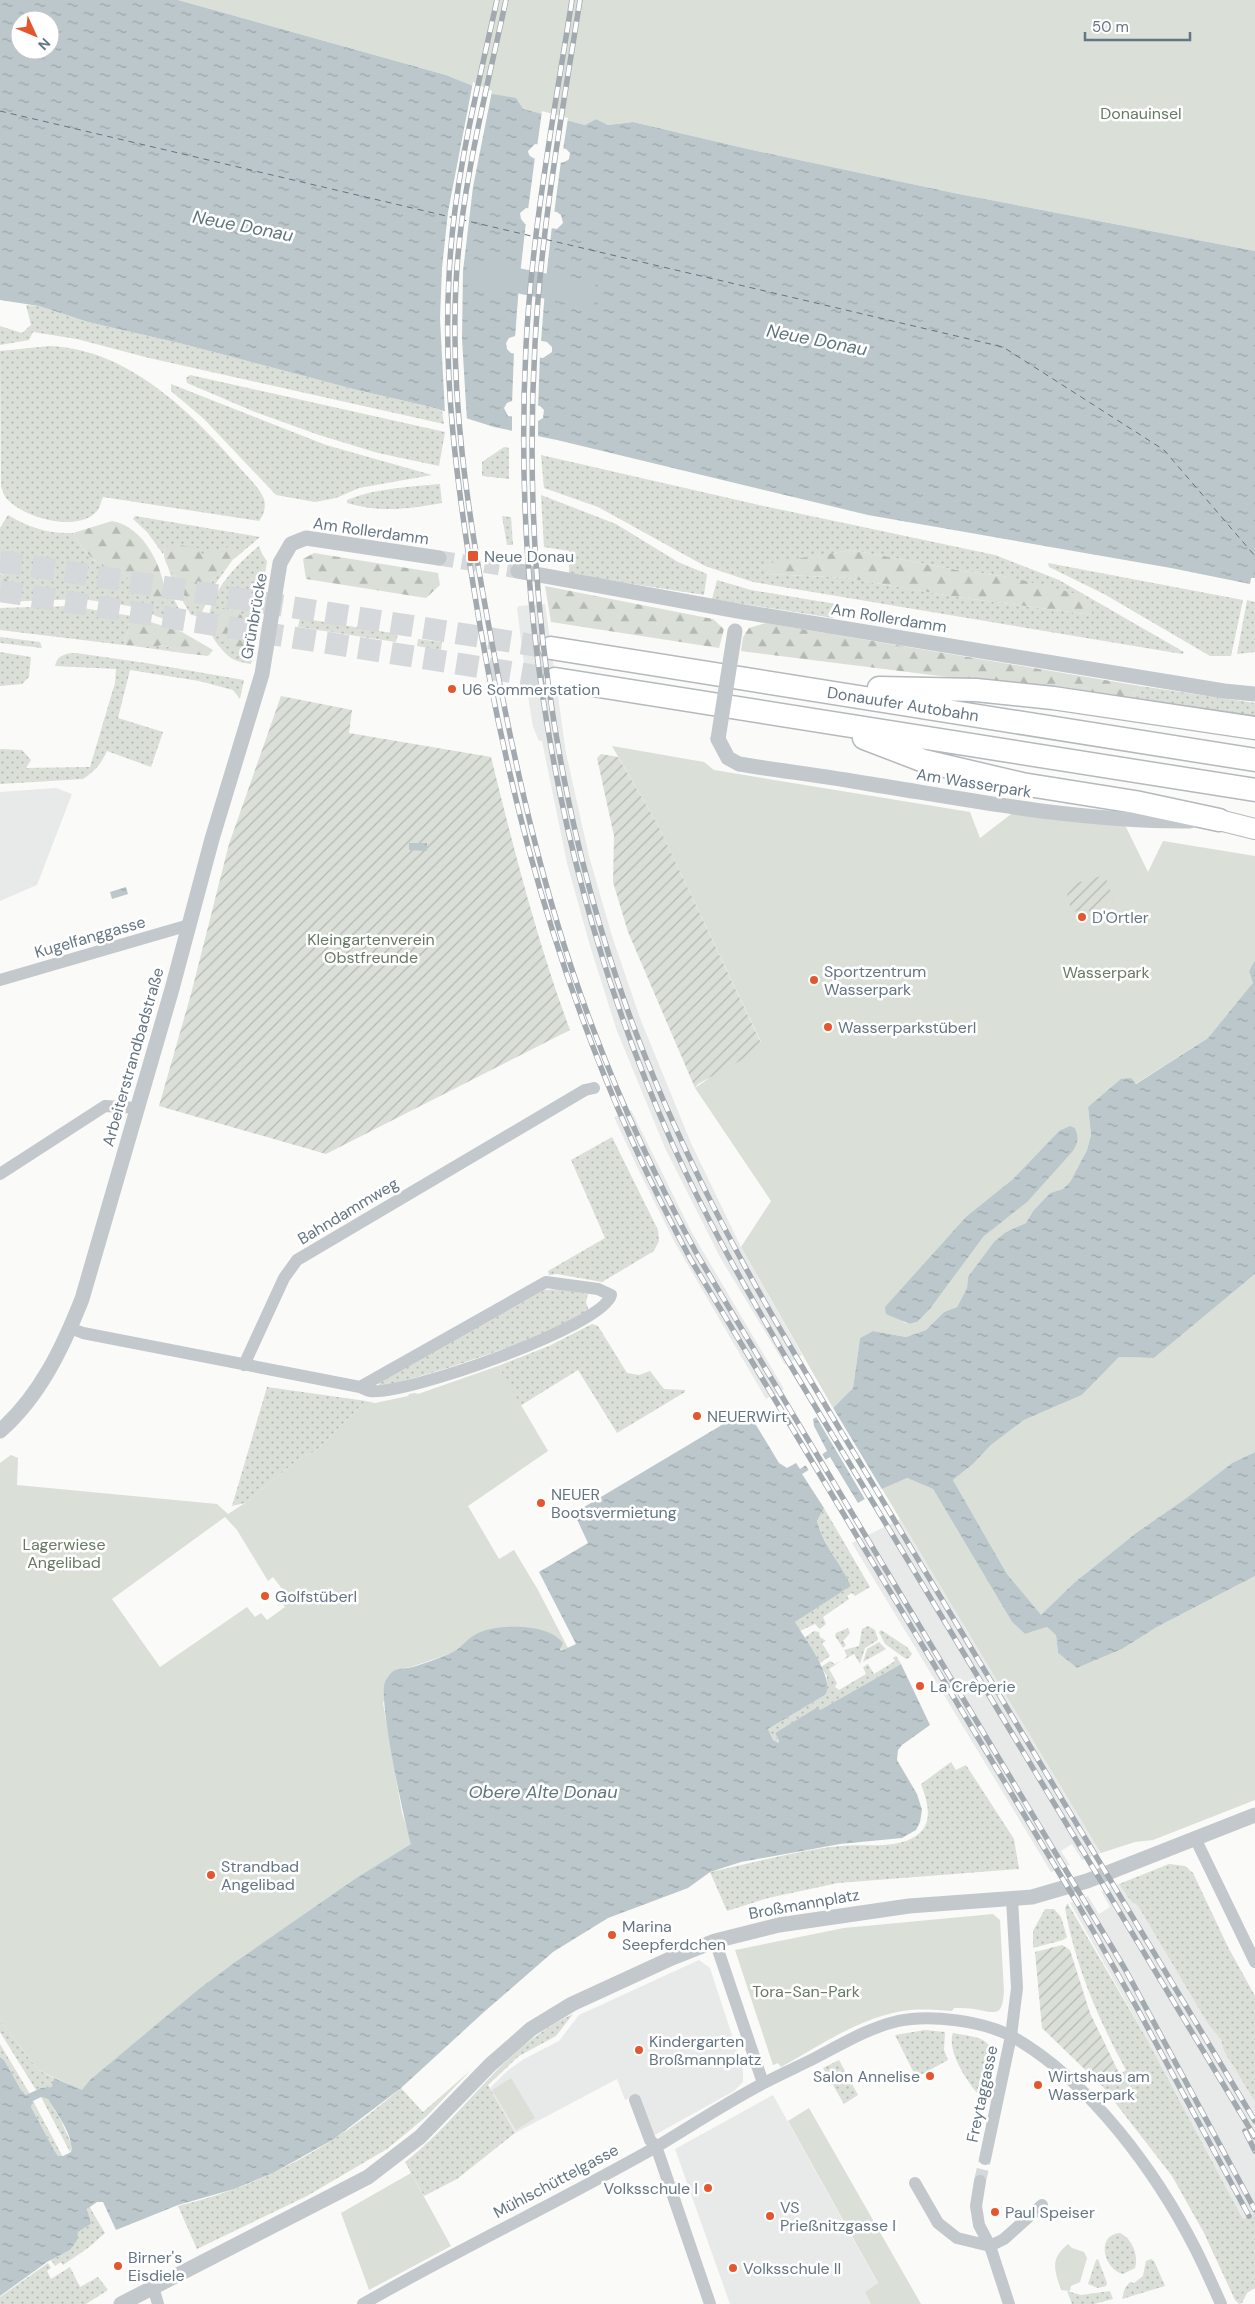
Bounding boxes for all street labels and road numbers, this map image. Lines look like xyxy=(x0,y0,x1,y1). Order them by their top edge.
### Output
street label: Am Rollerdamm xyxy=(312,512,430,550)
street label: Grünbrücke xyxy=(236,571,272,661)
street label: Am Rollerdamm xyxy=(830,598,948,638)
street label: Donauufer Autobahn xyxy=(826,682,980,726)
street label: Am Wasserpark xyxy=(915,764,1033,802)
street label: Kugelfanggasse xyxy=(32,911,148,963)
street label: Arbeiterstrandbadstraße xyxy=(97,965,169,1149)
street label: Bahndammweg xyxy=(294,1173,402,1249)
street label: Broßmannplatz xyxy=(747,1884,861,1924)
street label: Freytaggasse xyxy=(961,2044,1003,2144)
street label: Mühlschüttelgasse xyxy=(490,2139,622,2223)

